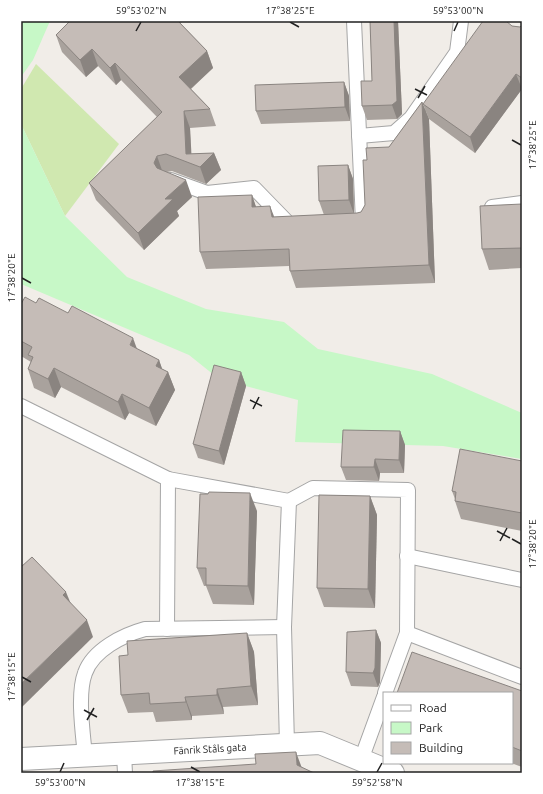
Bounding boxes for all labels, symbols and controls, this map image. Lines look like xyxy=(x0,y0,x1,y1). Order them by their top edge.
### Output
text: 59°53'02"N xyxy=(116,5,166,16)
text: 17°38'25"E xyxy=(265,5,315,16)
text: 59°53'00"N xyxy=(433,5,483,16)
text: 17°38'25"E xyxy=(527,120,538,170)
text: 17°38'20"E xyxy=(6,253,17,303)
text: 17°38'20"E xyxy=(527,519,538,569)
text: 17°38'15"E xyxy=(6,652,17,702)
legend xyxy=(383,692,513,764)
text: Road xyxy=(419,701,447,714)
text: Park xyxy=(419,721,443,734)
text: Building xyxy=(419,741,463,754)
street label: Fänrik Ståls gata xyxy=(173,742,247,756)
text: 59°53'00"N xyxy=(35,777,85,788)
text: 17°38'15"E xyxy=(175,777,225,788)
text: 59°52'58"N xyxy=(352,777,402,788)

